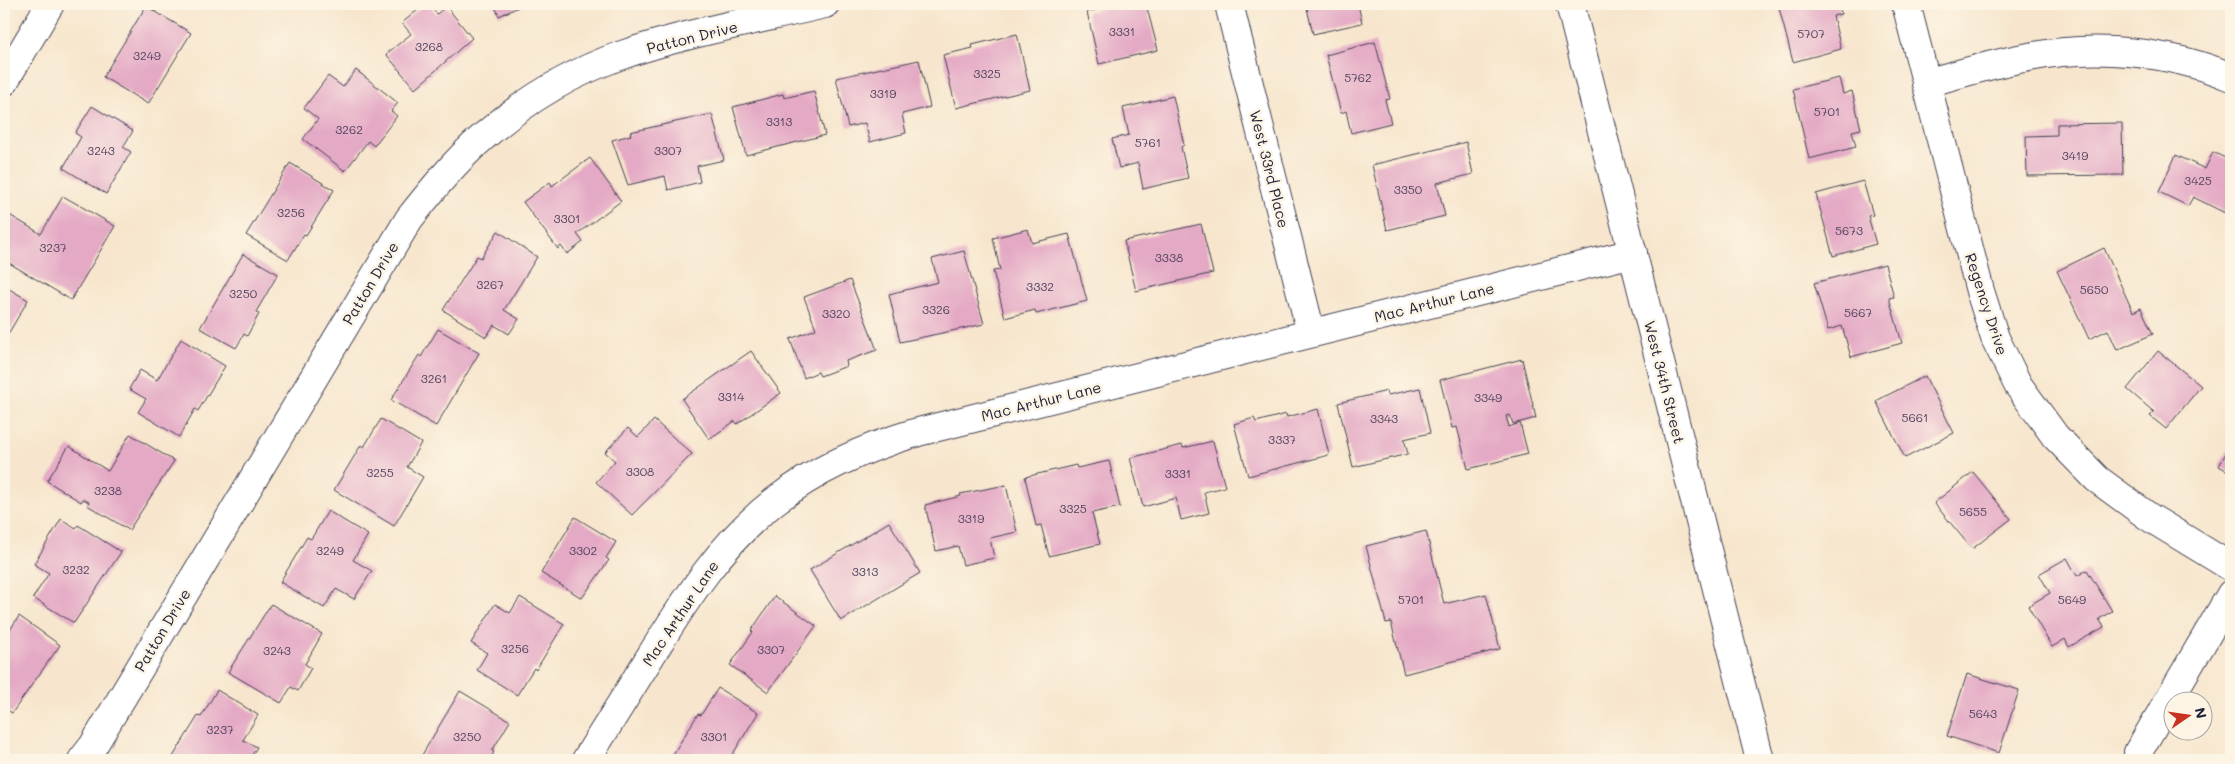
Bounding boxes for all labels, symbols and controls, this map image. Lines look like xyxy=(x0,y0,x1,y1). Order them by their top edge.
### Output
street label: Patton Drive xyxy=(644,16,740,58)
house number: 3331 xyxy=(1109,23,1135,39)
house number: 5707 xyxy=(1797,25,1825,41)
house number: 3268 xyxy=(415,38,443,54)
house number: 3249 xyxy=(133,47,161,63)
house number: 3325 xyxy=(973,65,1001,81)
house number: 5762 xyxy=(1344,69,1372,85)
house number: 3319 xyxy=(870,85,896,101)
house number: 5701 xyxy=(1814,103,1840,119)
street label: West 33rd Place xyxy=(1246,108,1294,230)
house number: 3313 xyxy=(766,113,792,129)
house number: 3262 xyxy=(335,121,363,137)
house number: 5761 xyxy=(1135,134,1161,150)
house number: 3243 xyxy=(87,142,115,158)
house number: 3307 xyxy=(654,142,682,158)
house number: 3419 xyxy=(2062,147,2088,163)
house number: 3425 xyxy=(2184,172,2212,188)
house number: 3350 xyxy=(1394,181,1423,197)
house number: 3256 xyxy=(277,204,305,220)
house number: 3301 xyxy=(554,210,580,226)
house number: 5673 xyxy=(1835,222,1863,238)
street label: Patton Drive xyxy=(337,238,403,328)
house number: 3237 xyxy=(39,239,67,255)
house number: 3338 xyxy=(1155,249,1183,265)
street label: Regency Drive xyxy=(1961,250,2013,358)
house number: 3267 xyxy=(476,276,504,292)
street label: Mac Arthur Lane xyxy=(1372,277,1496,327)
house number: 3332 xyxy=(1026,278,1054,294)
house number: 5650 xyxy=(2080,281,2109,297)
house number: 3250 xyxy=(229,285,258,301)
house number: 3326 xyxy=(922,301,950,317)
house number: 5667 xyxy=(1844,304,1872,320)
house number: 3320 xyxy=(822,305,851,321)
street label: West 34th Street xyxy=(1640,318,1690,446)
house number: 3261 xyxy=(421,370,447,386)
street label: Mac Arthur Lane xyxy=(979,376,1103,426)
house number: 3314 xyxy=(718,388,744,404)
house number: 3349 xyxy=(1474,389,1502,405)
house number: 5661 xyxy=(1902,409,1928,425)
house number: 3343 xyxy=(1370,410,1398,426)
house number: 3337 xyxy=(1268,431,1296,447)
house number: 3308 xyxy=(626,463,654,479)
house number: 3255 xyxy=(366,464,394,480)
house number: 3331 xyxy=(1165,465,1191,481)
house number: 3238 xyxy=(94,482,122,498)
house number: 3325 xyxy=(1059,500,1087,516)
house number: 5655 xyxy=(1959,503,1987,519)
house number: 3319 xyxy=(958,510,984,526)
house number: 3249 xyxy=(316,542,344,558)
house number: 3302 xyxy=(569,542,597,558)
street label: Mac Arthur Lane xyxy=(637,556,723,670)
house number: 3232 xyxy=(62,561,90,577)
house number: 3313 xyxy=(852,563,878,579)
street label: Patton Drive xyxy=(129,585,195,675)
house number: 5701 xyxy=(1398,591,1424,607)
house number: 5649 xyxy=(2058,591,2086,607)
house number: 3256 xyxy=(501,640,529,656)
house number: 3307 xyxy=(757,641,785,657)
house number: 3243 xyxy=(263,642,291,658)
north arrow xyxy=(2162,692,2212,742)
house number: 5643 xyxy=(1969,705,1997,721)
text: N xyxy=(2191,706,2212,720)
house number: 3237 xyxy=(206,721,234,737)
house number: 3250 xyxy=(453,728,482,744)
house number: 3301 xyxy=(701,728,727,744)

